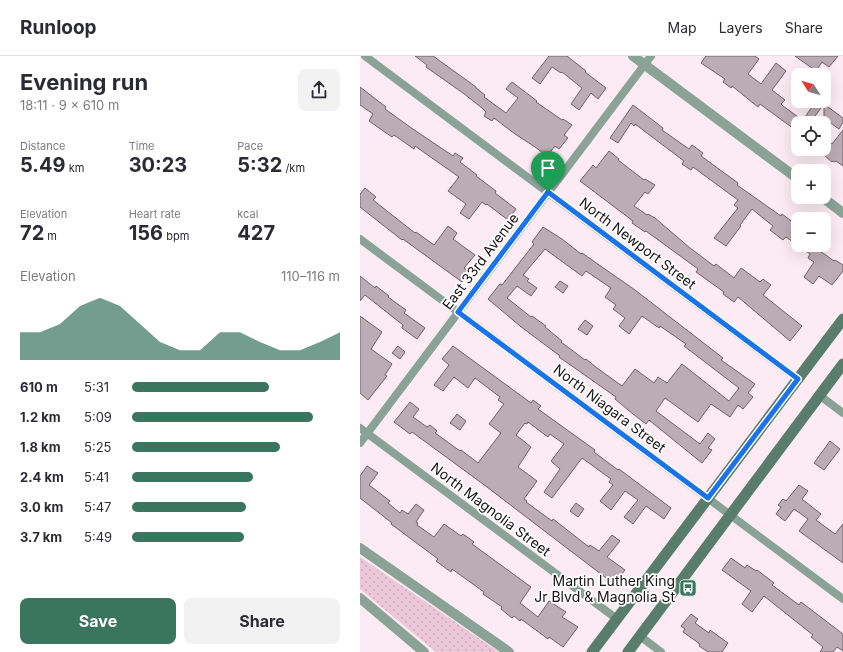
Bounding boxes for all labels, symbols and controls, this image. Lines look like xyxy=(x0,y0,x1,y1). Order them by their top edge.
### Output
text: Runloop xyxy=(20,16,97,39)
text: Map xyxy=(668,19,697,36)
text: Layers xyxy=(719,19,763,36)
text: Share xyxy=(785,19,823,36)
north arrow xyxy=(791,68,831,108)
map controls xyxy=(791,68,831,252)
text: Evening run xyxy=(20,69,148,95)
button: share xyxy=(298,69,340,111)
text: 18:11 · 9 × 610 m xyxy=(20,97,119,113)
button: locate xyxy=(791,116,831,156)
text: Distance xyxy=(20,139,65,153)
text: Time xyxy=(129,139,154,153)
text: Pace xyxy=(237,139,263,153)
pin xyxy=(531,151,565,192)
text: 5.49 xyxy=(20,153,66,177)
text: 30:23 xyxy=(129,153,187,177)
text: 5:32 xyxy=(237,153,282,177)
icon: arrive xyxy=(537,157,559,179)
text: km xyxy=(66,161,84,175)
text: /km xyxy=(282,161,305,175)
button: + xyxy=(791,164,831,204)
street label: North Newport Street xyxy=(576,194,700,293)
text: Elevation xyxy=(20,207,67,221)
text: Heart rate xyxy=(129,207,181,221)
text: kcal xyxy=(237,207,258,221)
street label: East 33rd Avenue xyxy=(438,209,522,313)
button: − xyxy=(791,212,831,252)
text: 72 xyxy=(20,221,44,245)
text: 156 xyxy=(129,221,163,245)
text: 427 xyxy=(237,221,275,245)
text: m xyxy=(44,229,57,243)
text: bpm xyxy=(163,229,189,243)
text: Elevation xyxy=(20,268,76,284)
text: 110–116 m xyxy=(281,268,340,284)
street label: North Niagara Street xyxy=(551,360,670,456)
text: 610 m xyxy=(20,379,58,395)
text: 5:31 xyxy=(84,379,109,395)
text: 1.2 km xyxy=(20,409,61,425)
text: 5:09 xyxy=(84,409,112,425)
text: 1.8 km xyxy=(20,439,61,455)
text: 5:25 xyxy=(84,439,111,455)
street label: North Magnolia Street xyxy=(428,459,554,560)
text: 2.4 km xyxy=(20,469,64,485)
text: 5:41 xyxy=(84,469,109,485)
text: 3.0 km xyxy=(20,499,63,515)
text: 5:47 xyxy=(84,499,111,515)
text: 3.7 km xyxy=(20,529,62,545)
text: 5:49 xyxy=(84,529,112,545)
place label: Martin Luther King Jr Blvd & Magnolia St xyxy=(534,572,675,605)
bus stop icon: Martin Luther King Jr Blvd & Magnolia St xyxy=(678,578,698,598)
button: Save xyxy=(20,598,176,644)
button: Share xyxy=(184,598,340,644)

